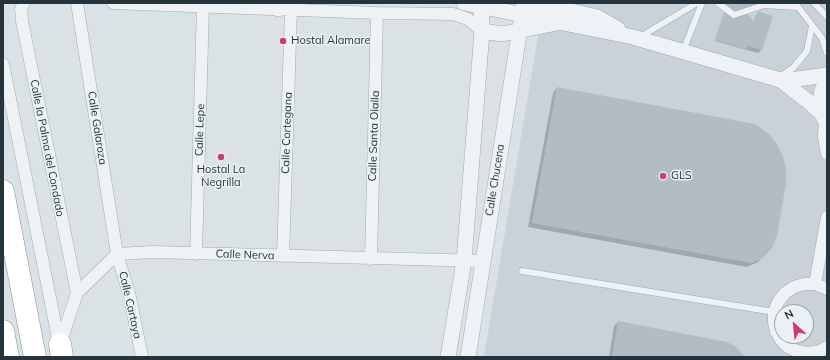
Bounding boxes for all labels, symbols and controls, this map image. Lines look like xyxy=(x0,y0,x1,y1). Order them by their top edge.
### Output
place label: Hostal Alamare xyxy=(291,34,371,48)
marker: Hostal Alamare xyxy=(278,36,288,46)
street label: Calle la Palma del Condado xyxy=(27,78,67,218)
street label: Calle Galaroza xyxy=(85,90,109,166)
street label: Calle Santa Olalla xyxy=(366,90,382,182)
street label: Calle Cortegana xyxy=(279,92,295,174)
street label: Calle Lepe xyxy=(192,104,208,156)
street label: Calle Chucena xyxy=(483,143,507,217)
marker: Hostal La Negrilla xyxy=(216,152,226,162)
place label: Hostal La Negrilla xyxy=(197,163,245,189)
place label: GLS xyxy=(671,169,692,183)
marker: GLS xyxy=(658,171,668,181)
street label: Calle Nerva xyxy=(215,247,275,263)
street label: Calle Cartaya xyxy=(116,270,144,340)
north arrow xyxy=(774,304,814,344)
text: N xyxy=(782,306,796,322)

